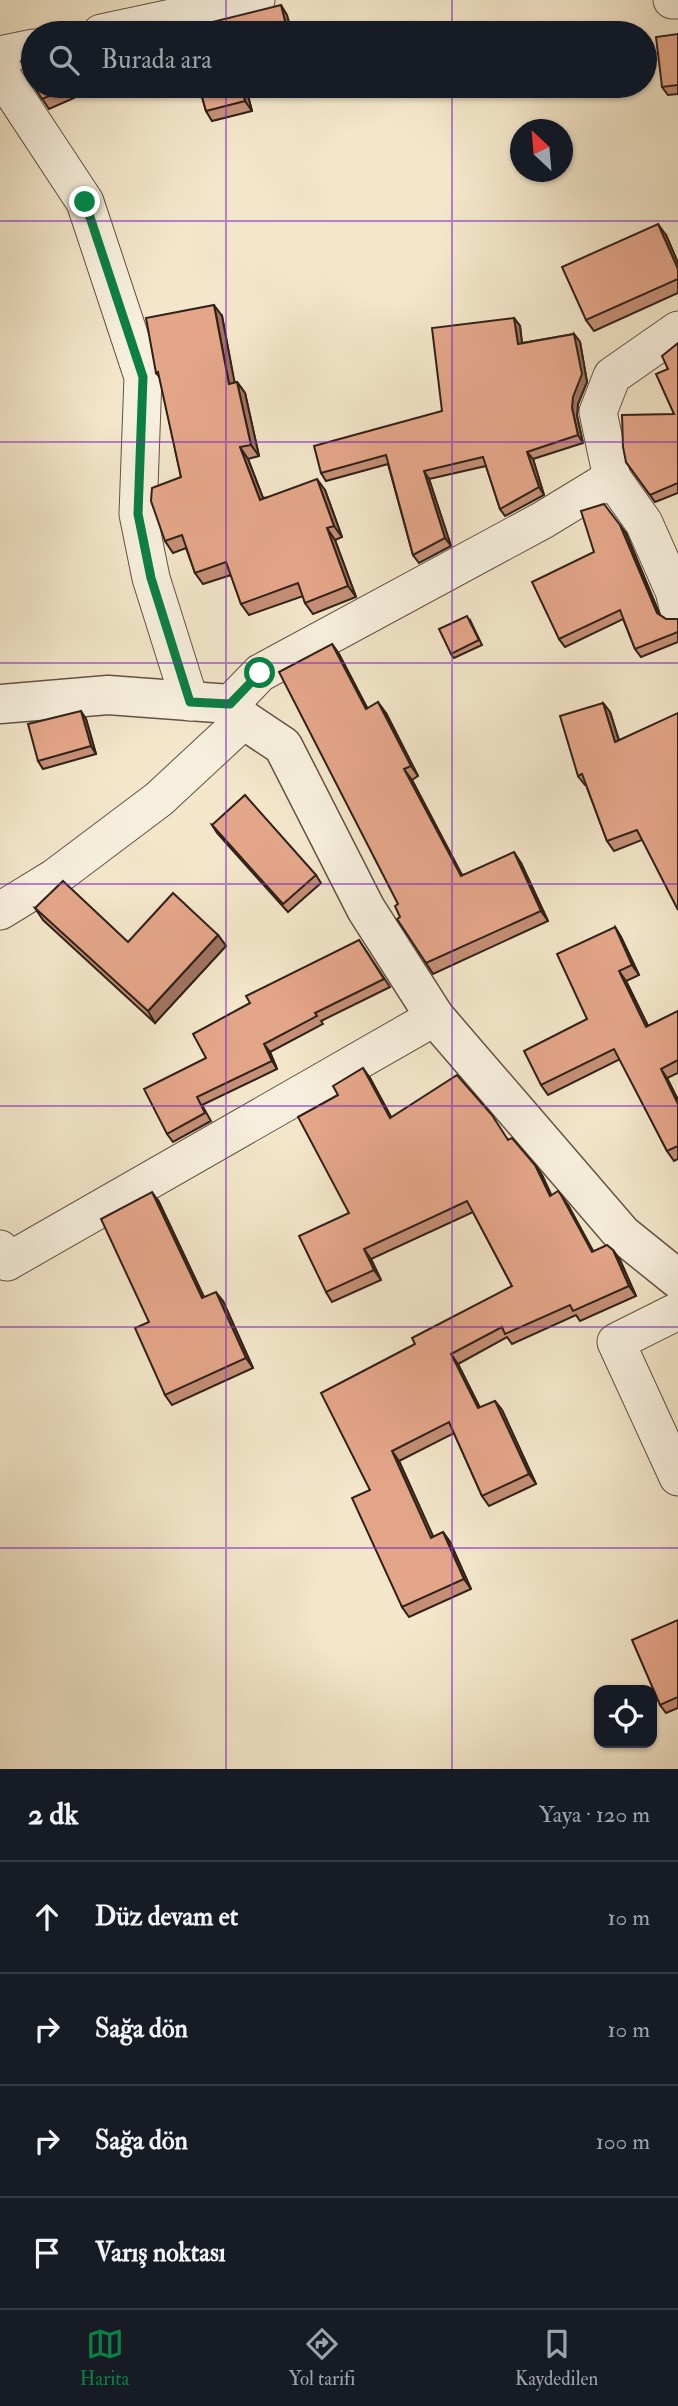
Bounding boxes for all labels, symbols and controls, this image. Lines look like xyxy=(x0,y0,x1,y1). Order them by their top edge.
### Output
search box xyxy=(21,21,657,98)
icon: search xyxy=(45,41,83,79)
text: Burada ara xyxy=(101,44,212,76)
north arrow xyxy=(510,119,573,182)
route end xyxy=(69,186,100,217)
route start xyxy=(244,657,275,688)
map controls xyxy=(594,1685,657,1748)
button: locate xyxy=(594,1685,657,1748)
text: 2 dk xyxy=(28,1796,79,1833)
text: Yaya · 120 m xyxy=(539,1800,650,1829)
icon: ahead xyxy=(28,1898,66,1936)
text: Düz devam et xyxy=(95,1901,238,1933)
text: 10 m xyxy=(607,1903,650,1932)
icon: right xyxy=(28,2010,66,2048)
text: Sağa dön xyxy=(95,2013,188,2045)
text: 10 m xyxy=(607,2015,650,2044)
icon: right xyxy=(28,2122,66,2160)
text: Sağa dön xyxy=(95,2125,188,2157)
text: 100 m xyxy=(596,2127,650,2156)
icon: arrive xyxy=(28,2234,66,2272)
text: Varış noktası xyxy=(95,2237,226,2269)
tab: Harita xyxy=(80,2325,129,2391)
tab: Yol tarifi xyxy=(289,2325,355,2391)
tab: Kaydedilen xyxy=(515,2325,598,2391)

